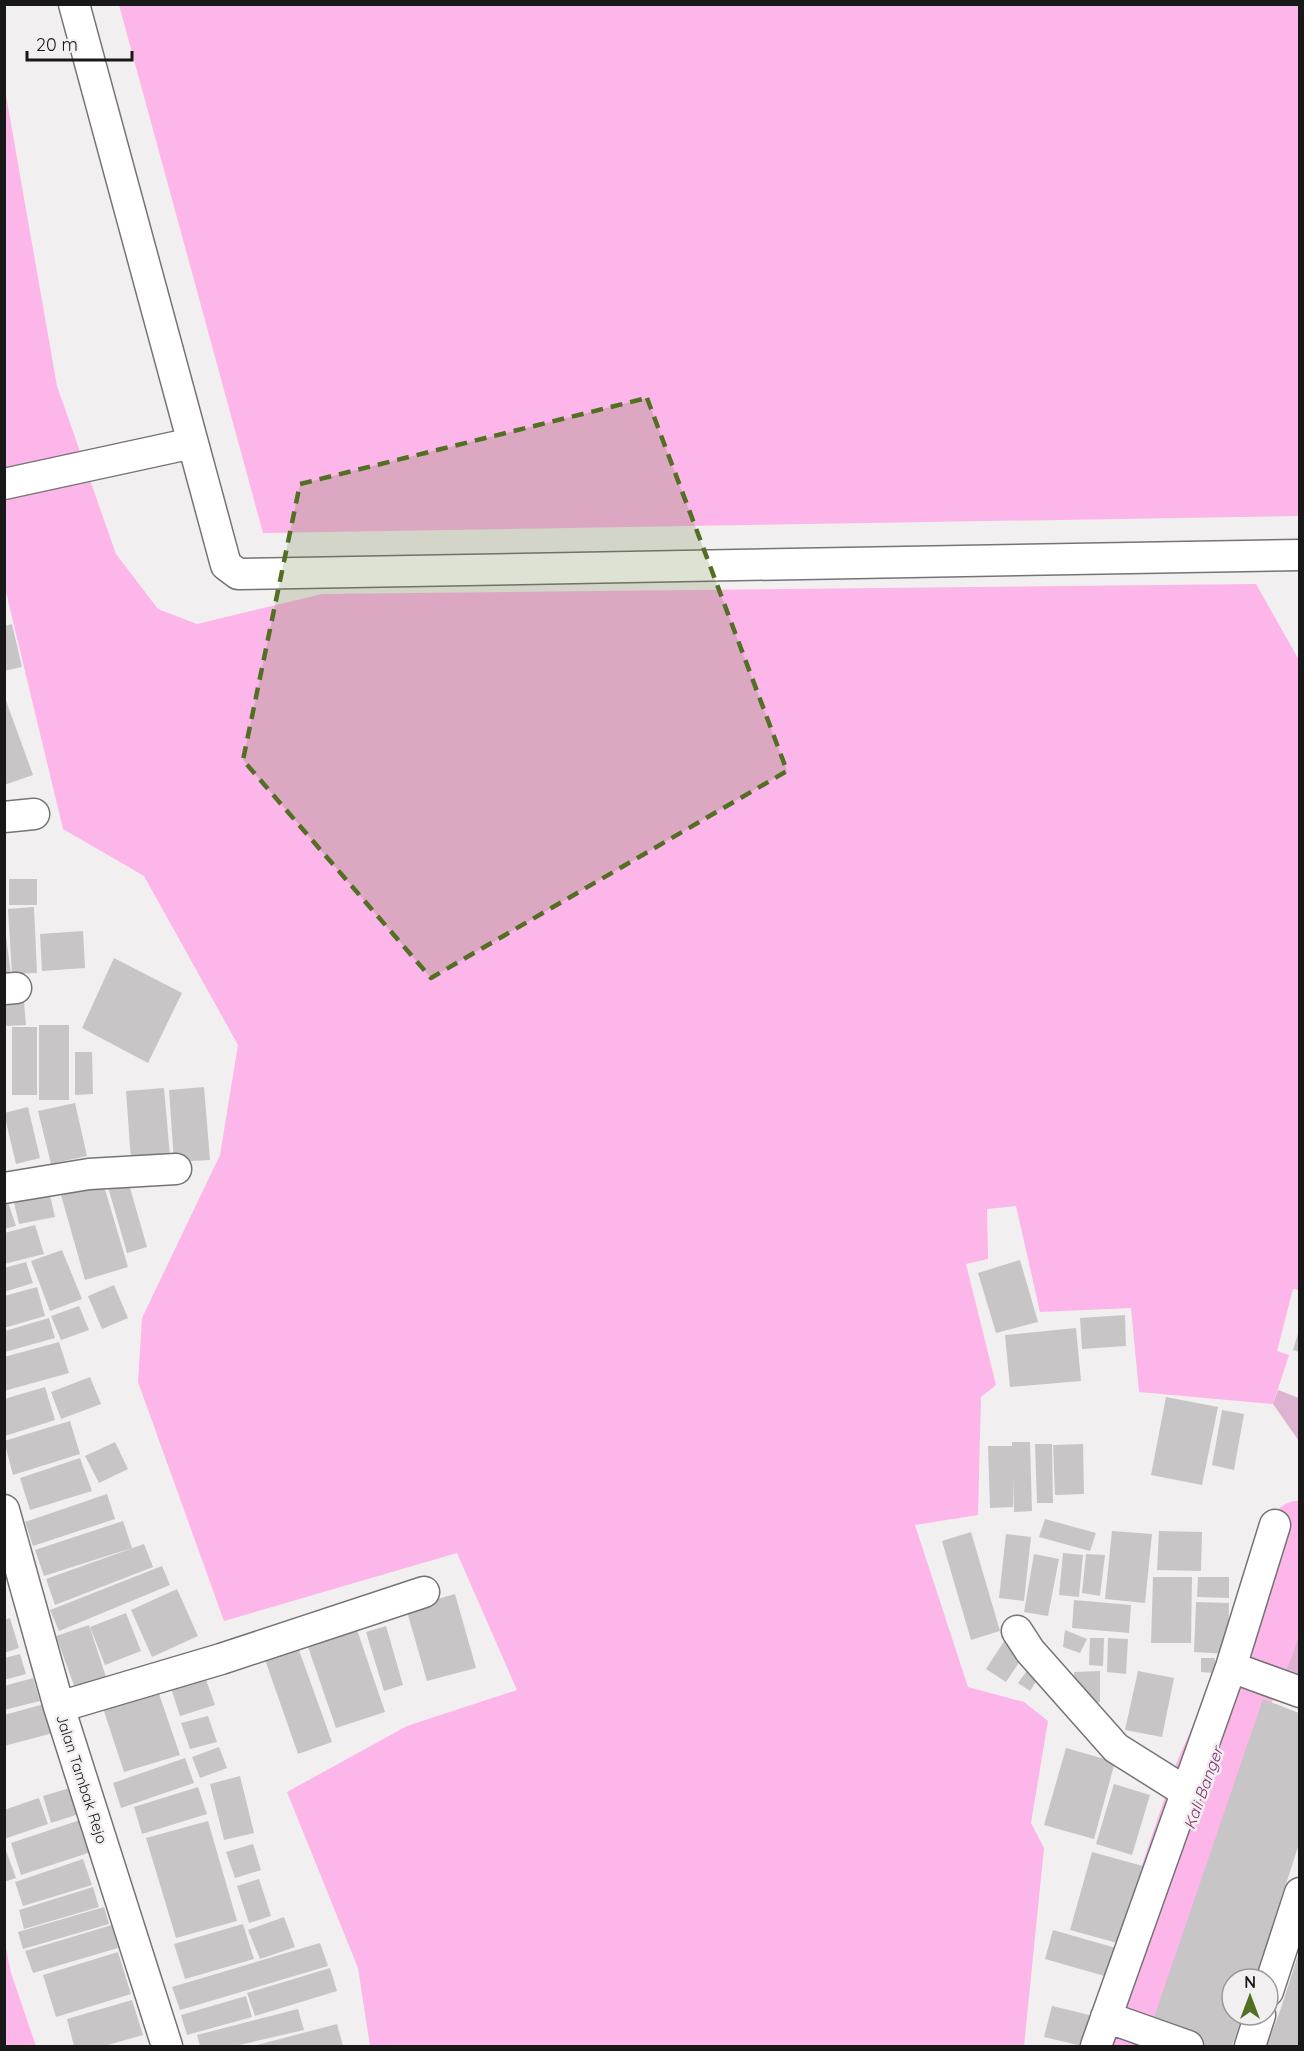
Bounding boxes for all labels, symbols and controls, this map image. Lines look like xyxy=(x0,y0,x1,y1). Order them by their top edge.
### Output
scale bar xyxy=(27,24,132,62)
text: 20 m xyxy=(36,33,78,56)
street label: Jalan Tambak Rejo xyxy=(52,1712,112,1846)
water label: Kali Banger xyxy=(1179,1742,1228,1832)
north arrow xyxy=(1220,1967,1280,2027)
text: N xyxy=(1244,1972,1256,1992)

